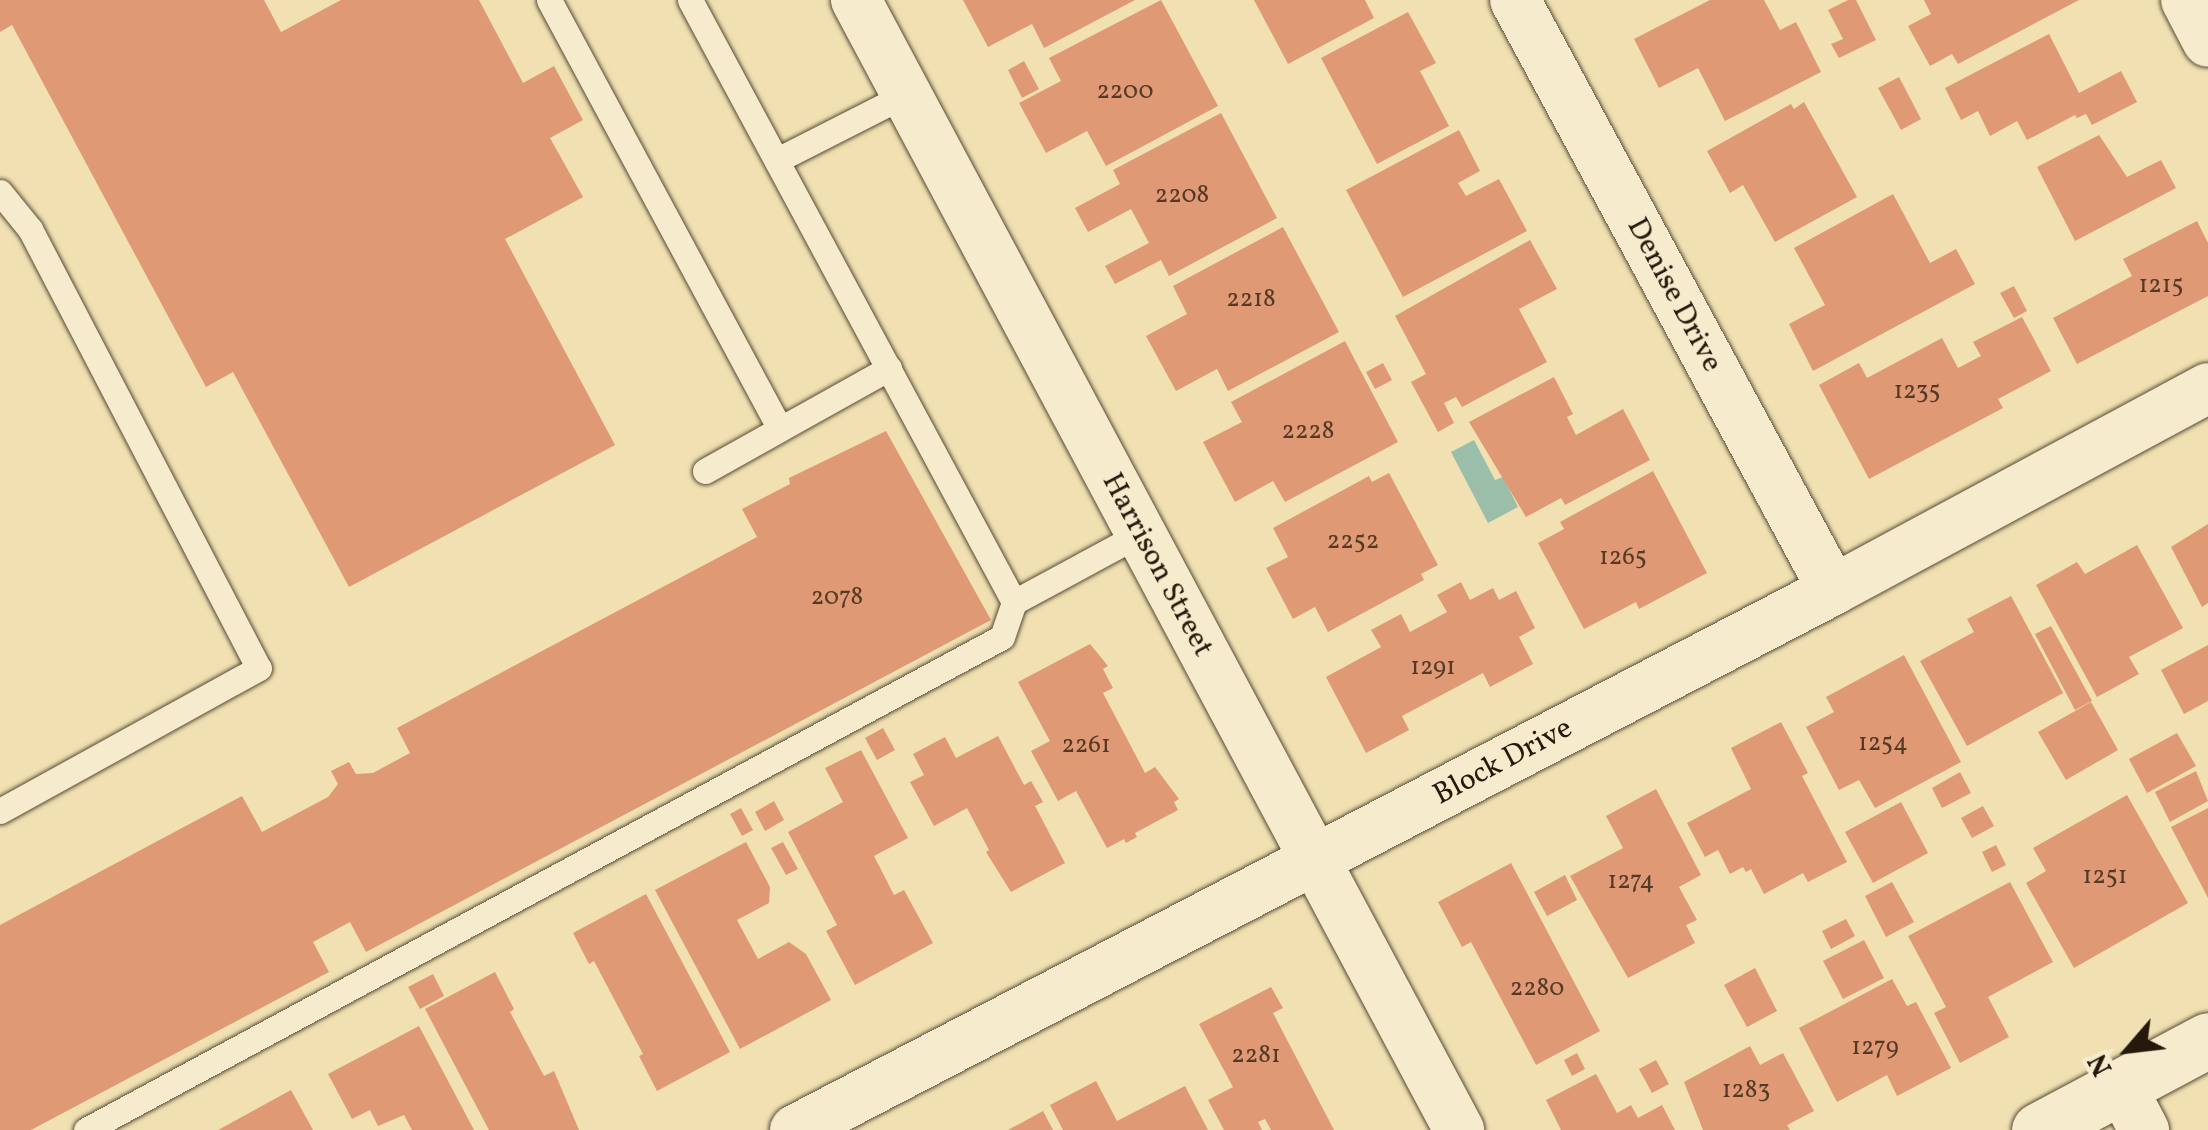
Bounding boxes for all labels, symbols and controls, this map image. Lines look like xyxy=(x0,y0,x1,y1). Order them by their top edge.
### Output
house number: 2200 xyxy=(1096,77,1154,107)
house number: 2208 xyxy=(1155,181,1209,211)
street label: Denise Drive xyxy=(1618,212,1730,378)
house number: 1215 xyxy=(2139,271,2183,301)
house number: 2218 xyxy=(1226,285,1276,315)
house number: 1235 xyxy=(1893,377,1941,407)
house number: 2228 xyxy=(1282,417,1334,447)
street label: Harrison Street xyxy=(1093,467,1221,663)
house number: 2252 xyxy=(1327,527,1379,557)
house number: 1265 xyxy=(1599,543,1647,573)
house number: 2078 xyxy=(811,583,863,613)
house number: 1291 xyxy=(1410,653,1456,683)
street label: Block Drive xyxy=(1427,710,1579,814)
house number: 1254 xyxy=(1858,729,1908,759)
house number: 2261 xyxy=(1061,731,1111,761)
house number: 1251 xyxy=(2083,862,2127,892)
house number: 1274 xyxy=(1607,867,1655,897)
house number: 2280 xyxy=(1510,974,1564,1004)
north arrow xyxy=(2078,1000,2178,1100)
house number: 1279 xyxy=(1851,1033,1899,1063)
house number: 2281 xyxy=(1231,1041,1281,1071)
text: N xyxy=(2079,1046,2123,1082)
house number: 1283 xyxy=(1722,1076,1770,1106)

